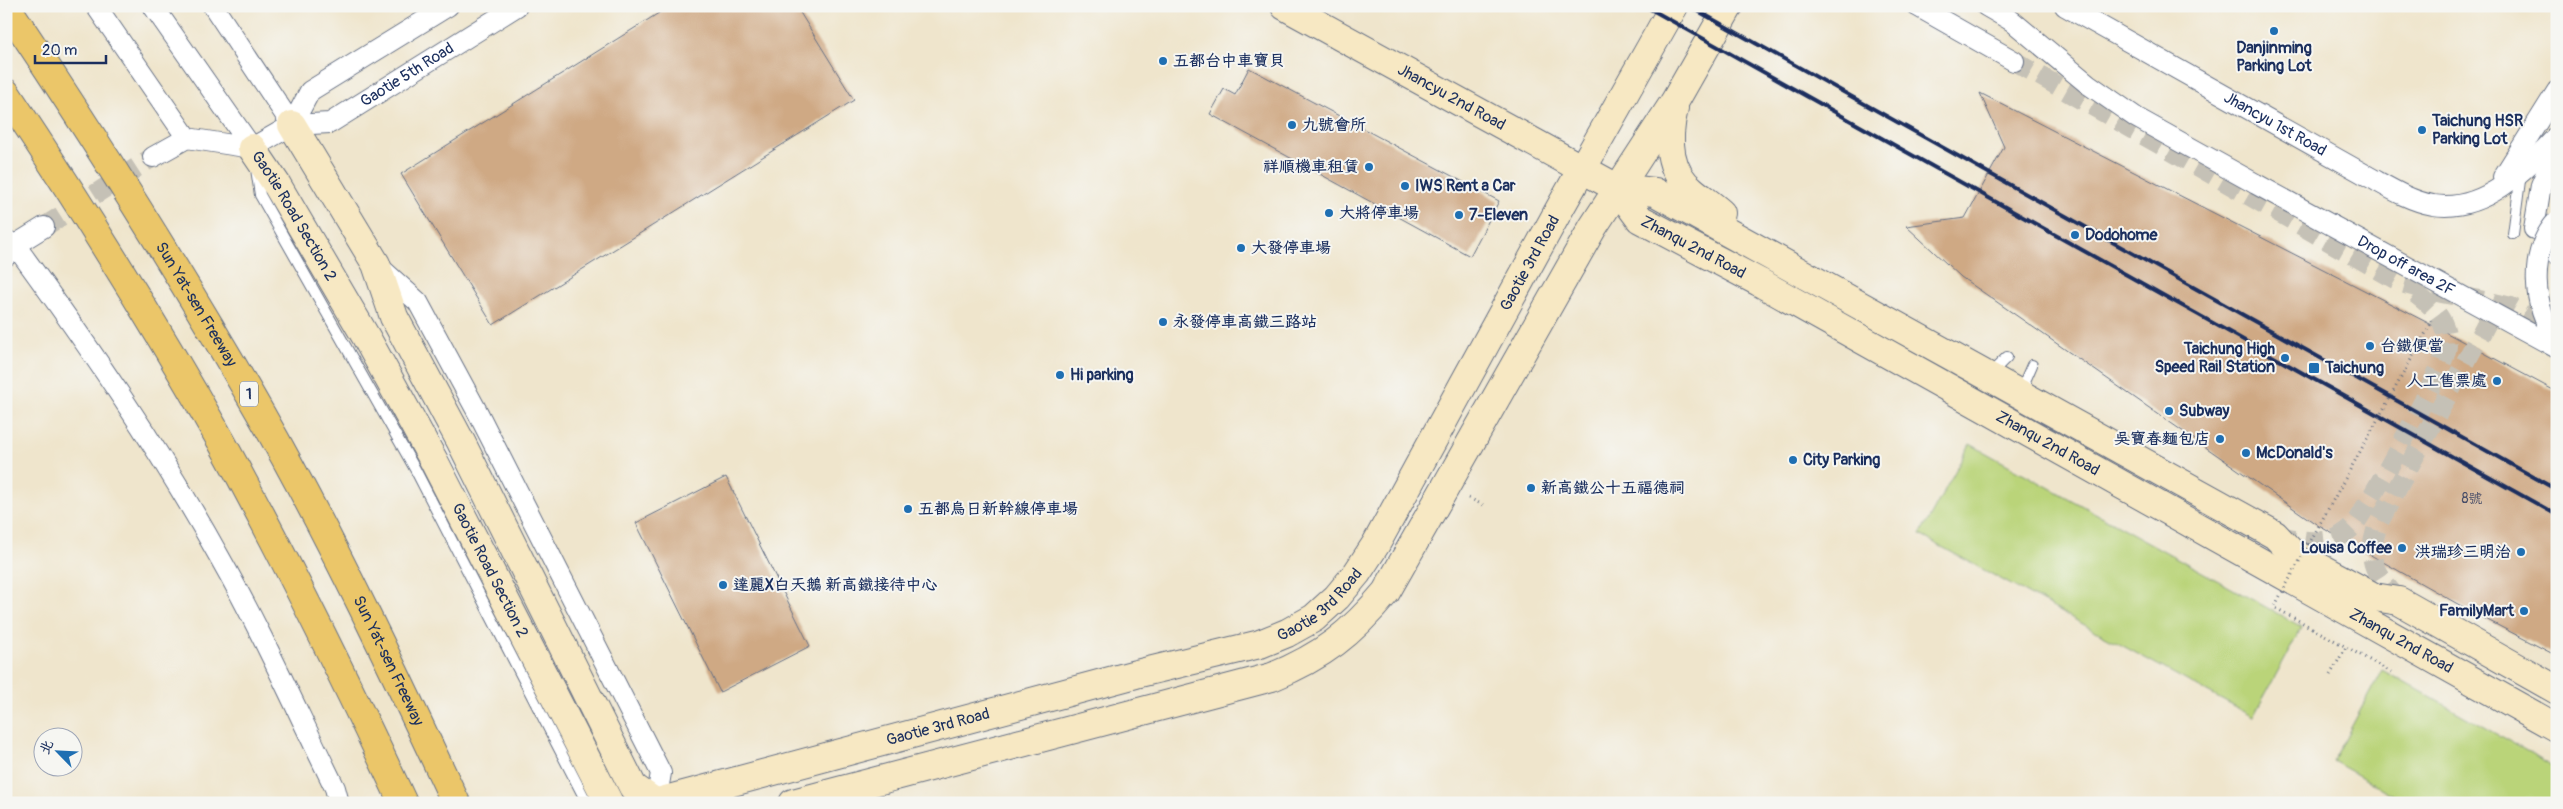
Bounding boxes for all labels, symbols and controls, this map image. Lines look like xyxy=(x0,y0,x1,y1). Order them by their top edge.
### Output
marker: Danjinming Parking Lot xyxy=(2268,25,2280,37)
scale bar xyxy=(35,32,106,64)
street label: Gaotie 5th Road xyxy=(356,38,457,112)
place label: Danjinming Parking Lot xyxy=(2236,38,2312,76)
text: 20 m xyxy=(42,41,77,60)
place label: 五都台中車寶貝 xyxy=(1173,51,1285,71)
marker: 五都台中車寶貝 xyxy=(1157,55,1169,67)
street label: Jhancyu 2nd Road xyxy=(1394,60,1509,135)
street label: Jhancyu 1st Road xyxy=(2220,87,2330,161)
place label: Taichung HSR Parking Lot xyxy=(2431,111,2524,149)
place label: 九號會所 xyxy=(1302,115,1366,135)
marker: 九號會所 xyxy=(1286,119,1298,131)
marker: Taichung HSR Parking Lot xyxy=(2416,124,2428,136)
street label: Gaotie Road Section 2 xyxy=(247,147,341,285)
place label: 祥順機車租賃 xyxy=(1263,157,1359,177)
marker: 祥順機車租賃 xyxy=(1363,161,1375,173)
place label: IWS Rent a Car xyxy=(1415,176,1516,196)
marker: IWS Rent a Car xyxy=(1399,180,1411,192)
place label: 大將停車場 xyxy=(1339,203,1419,223)
place label: 7-Eleven xyxy=(1469,205,1528,225)
marker: 大將停車場 xyxy=(1323,207,1335,219)
marker: 7-Eleven xyxy=(1453,209,1465,221)
street label: Zhanqu 2nd Road xyxy=(1637,211,1749,283)
street label: Gaotie 3rd Road xyxy=(1496,212,1564,314)
place label: Dodohome xyxy=(2085,225,2159,245)
marker: Dodohome xyxy=(2069,229,2081,241)
street label: Drop off area 2F xyxy=(2354,231,2459,301)
street label: Sun Yat-sen Freeway xyxy=(151,238,241,371)
place label: 大發停車場 xyxy=(1251,238,1331,258)
marker: 大發停車場 xyxy=(1235,242,1247,254)
place label: 永發停車高鐵三路站 xyxy=(1173,312,1317,332)
marker: 永發停車高鐵三路站 xyxy=(1157,316,1169,328)
place label: 台鐵便當 xyxy=(2380,336,2444,356)
place label: Taichung High Speed Rail Station xyxy=(2155,339,2275,377)
marker: 台鐵便當 xyxy=(2364,340,2376,352)
marker: Taichung High Speed Rail Station xyxy=(2279,352,2291,364)
place label: Taichung xyxy=(2324,358,2384,378)
marker: Taichung xyxy=(2307,361,2321,375)
place label: Hi parking xyxy=(1070,365,1134,385)
marker: Hi parking xyxy=(1054,369,1066,381)
place label: 人工售票處 xyxy=(2407,371,2487,391)
marker: 人工售票處 xyxy=(2491,375,2503,387)
road number: 1 xyxy=(240,382,258,406)
place label: Subway xyxy=(2179,401,2229,421)
marker: Subway xyxy=(2163,405,2175,417)
street label: Zhanqu 2nd Road xyxy=(1992,406,2103,480)
place label: 吳寶春麵包店 xyxy=(2114,429,2210,449)
marker: 吳寶春麵包店 xyxy=(2214,433,2226,445)
place label: McDonald's xyxy=(2256,443,2333,463)
marker: McDonald's xyxy=(2240,447,2252,459)
place label: City Parking xyxy=(1803,450,1880,470)
marker: City Parking xyxy=(1787,454,1799,466)
place label: 新高鐵公十五福德祠 xyxy=(1541,478,1685,498)
marker: 新高鐵公十五福德祠 xyxy=(1525,482,1537,494)
house number: 8號 xyxy=(2461,490,2483,507)
place label: 五都烏日新幹線停車場 xyxy=(918,499,1078,519)
street label: Gaotie Road Section 2 xyxy=(447,500,533,641)
marker: 五都烏日新幹線停車場 xyxy=(902,503,914,515)
place label: Louisa Coffee xyxy=(2301,538,2393,558)
marker: Louisa Coffee xyxy=(2396,542,2408,554)
place label: 洪瑞珍三明治 xyxy=(2415,542,2511,562)
marker: 洪瑞珍三明治 xyxy=(2515,546,2527,558)
street label: Gaotie 3rd Road xyxy=(1274,564,1367,646)
place label: 達麗X白天鵝 新高鐵接待中心 xyxy=(733,575,938,595)
marker: 達麗X白天鵝 新高鐵接待中心 xyxy=(717,579,729,591)
street label: Sun Yat-sen Freeway xyxy=(348,592,428,729)
place label: FamilyMart xyxy=(2439,601,2515,621)
street label: Zhanqu 2nd Road xyxy=(2346,604,2457,678)
marker: FamilyMart xyxy=(2518,605,2530,617)
street label: Gaotie 3rd Road xyxy=(884,704,992,750)
north arrow xyxy=(32,726,82,776)
text: 北 xyxy=(36,737,57,757)

